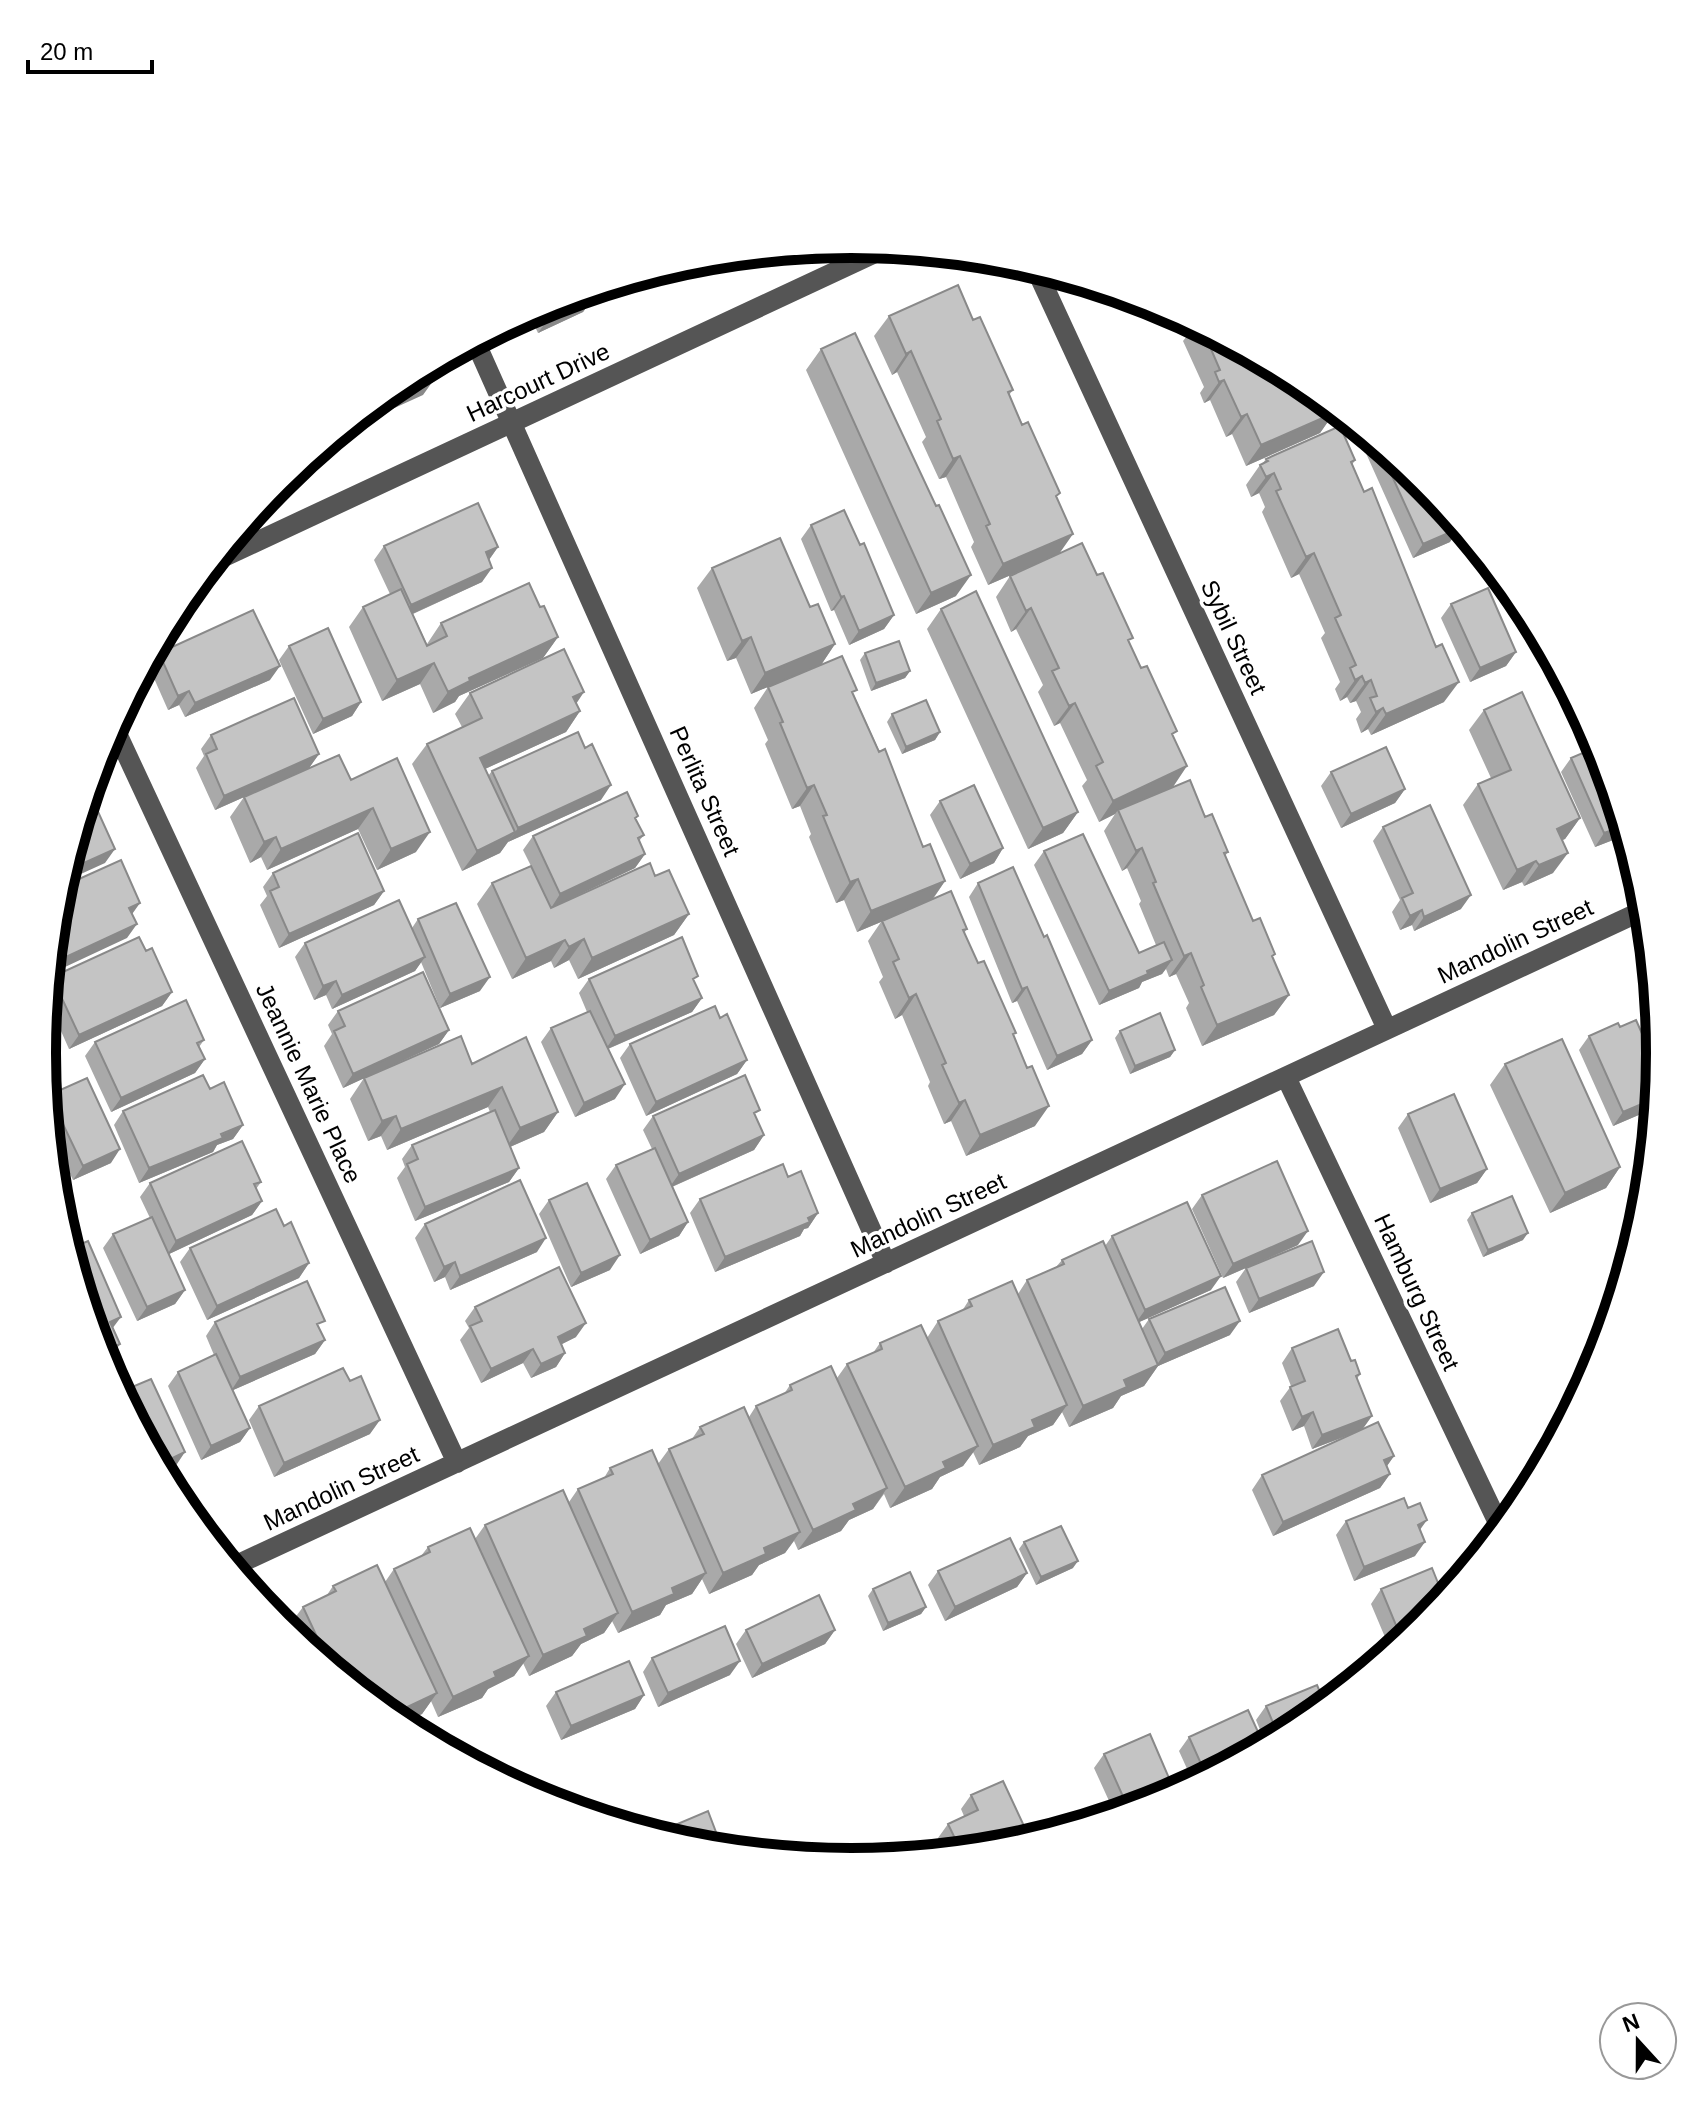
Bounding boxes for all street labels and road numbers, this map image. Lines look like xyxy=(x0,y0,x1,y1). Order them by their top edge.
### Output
street label: Harcourt Drive xyxy=(462,337,614,427)
street label: Sybil Street xyxy=(1196,576,1272,699)
street label: Perlita Street xyxy=(664,722,746,860)
street label: Mandolin Street xyxy=(1433,893,1597,989)
street label: Jeannie Marie Place xyxy=(251,979,367,1187)
street label: Mandolin Street xyxy=(846,1167,1010,1263)
street label: Hamburg Street xyxy=(1369,1210,1465,1375)
street label: Mandolin Street xyxy=(259,1440,423,1536)

